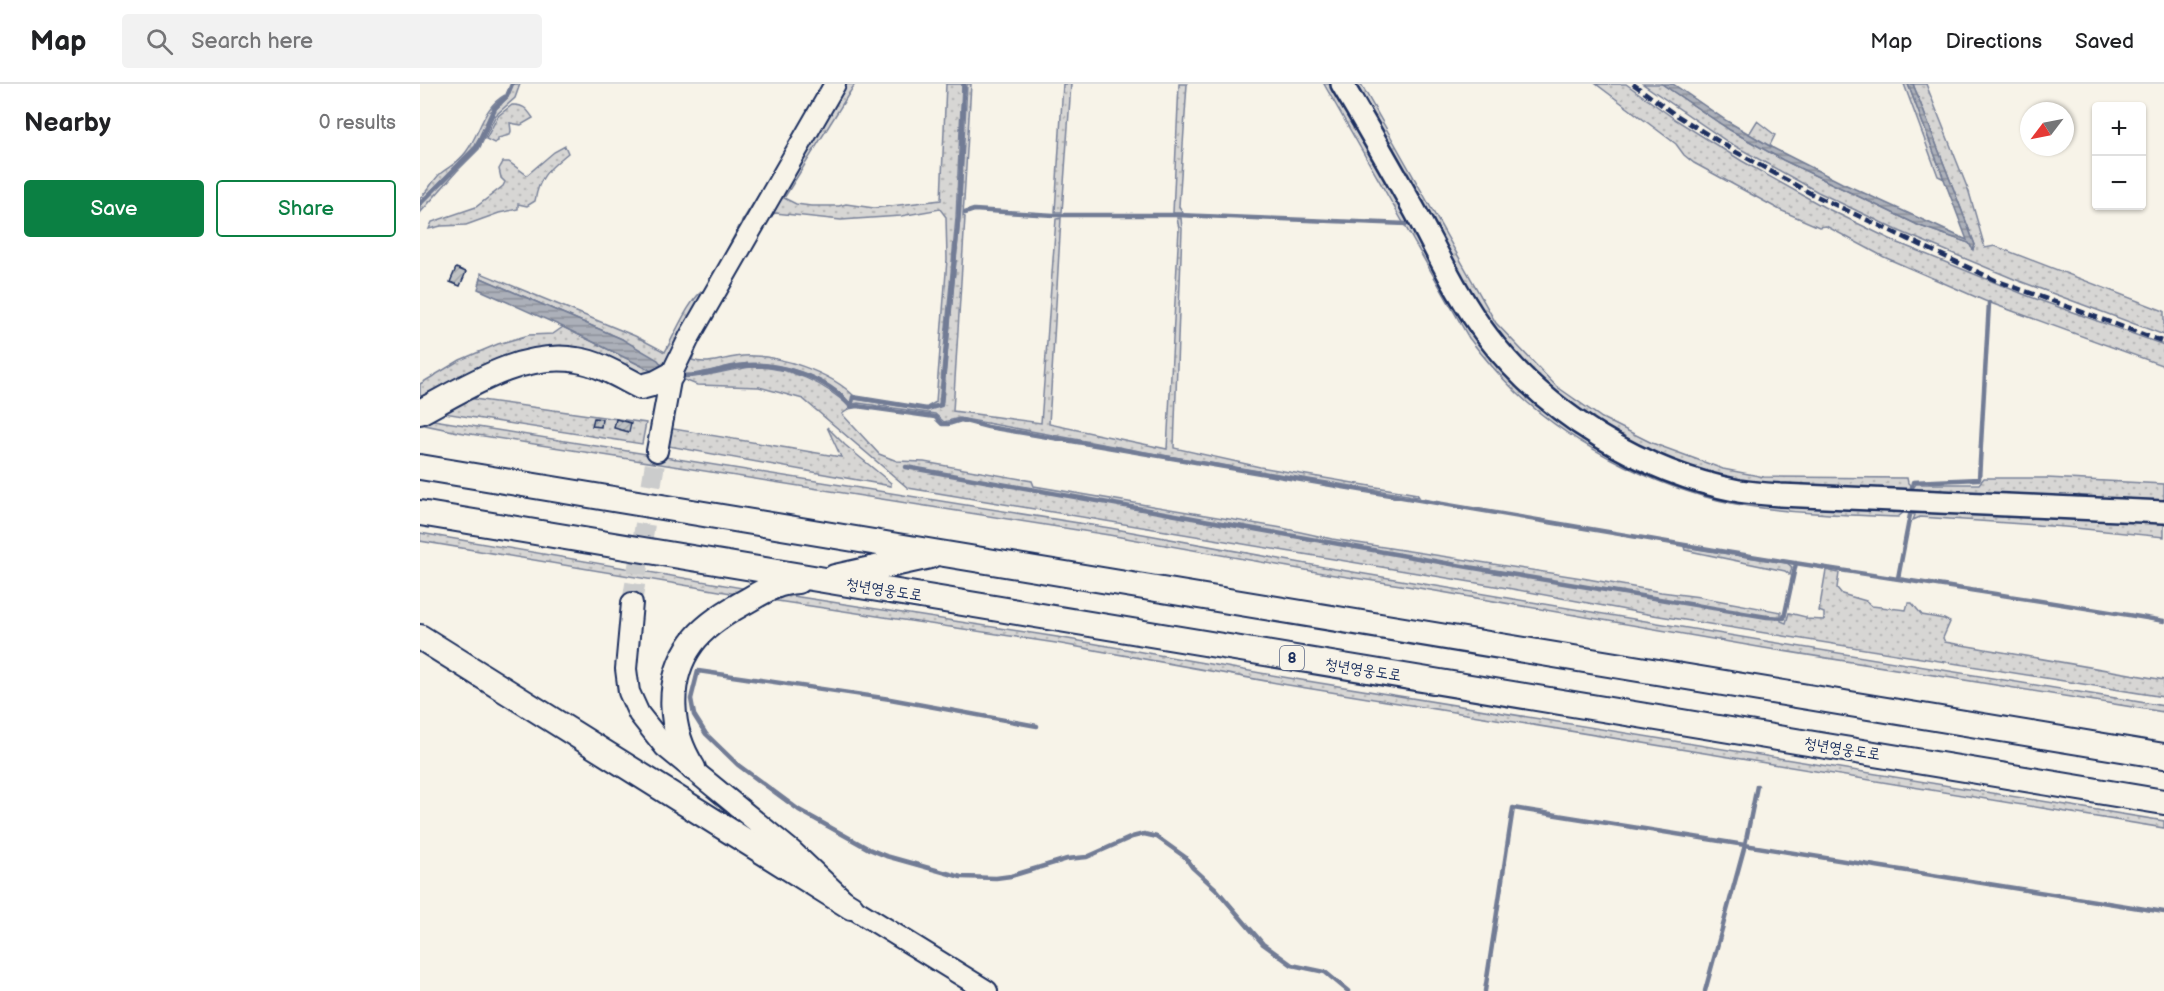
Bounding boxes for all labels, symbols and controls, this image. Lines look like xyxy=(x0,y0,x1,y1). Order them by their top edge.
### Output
search box xyxy=(122,14,542,68)
text: Map xyxy=(30,25,86,58)
icon: search xyxy=(143,25,176,58)
text: Search here xyxy=(191,28,313,55)
text: Map xyxy=(1870,29,1913,54)
text: Directions xyxy=(1946,29,2042,54)
text: Saved xyxy=(2075,29,2134,54)
north arrow xyxy=(2020,102,2074,156)
map controls xyxy=(2092,102,2146,210)
button: + xyxy=(2092,102,2146,156)
text: Nearby xyxy=(24,108,111,139)
text: 0 results xyxy=(319,111,396,135)
button: − xyxy=(2092,156,2146,210)
button: Save xyxy=(24,180,204,237)
button: Share xyxy=(216,180,396,237)
street label: 청년영웅도로 xyxy=(844,575,924,605)
road number: 8 xyxy=(1280,646,1304,670)
street label: 청년영웅도로 xyxy=(1323,655,1403,685)
street label: 청년영웅도로 xyxy=(1802,734,1882,764)

